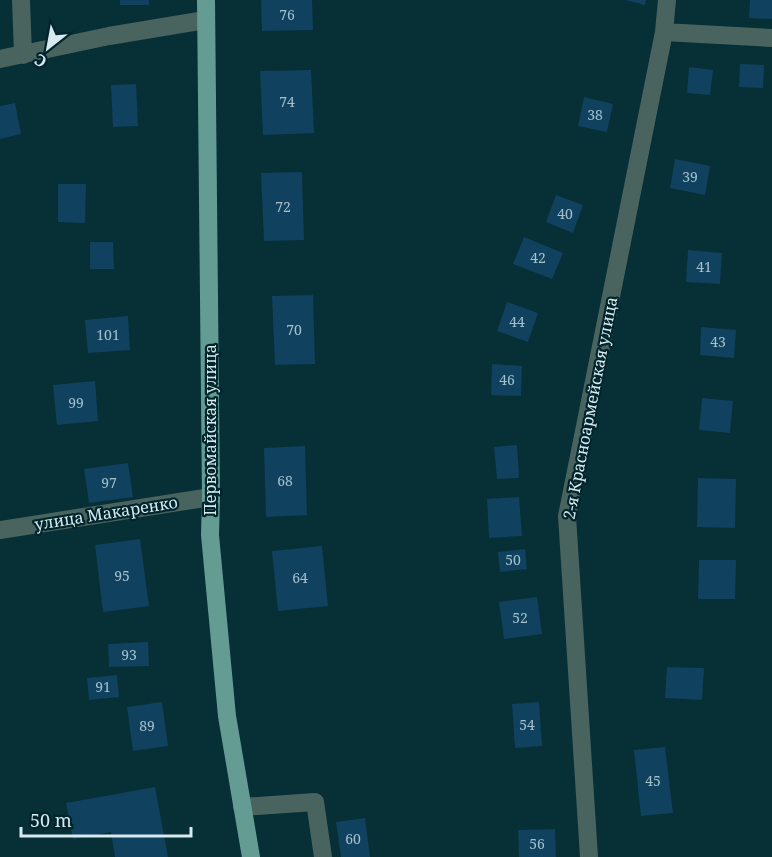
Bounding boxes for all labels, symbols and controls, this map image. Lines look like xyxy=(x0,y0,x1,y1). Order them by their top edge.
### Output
house number: 76 xyxy=(279,5,295,24)
north arrow xyxy=(18,18,78,78)
text: С xyxy=(30,49,50,73)
house number: 74 xyxy=(279,92,295,111)
house number: 38 xyxy=(587,105,603,124)
house number: 39 xyxy=(682,167,698,186)
house number: 72 xyxy=(275,197,291,216)
house number: 40 xyxy=(557,204,573,223)
house number: 42 xyxy=(530,248,546,267)
house number: 41 xyxy=(696,257,712,276)
street label: 2-я Красноармейская улица xyxy=(558,295,622,521)
house number: 44 xyxy=(509,312,525,331)
house number: 70 xyxy=(286,320,302,339)
house number: 101 xyxy=(96,325,120,344)
house number: 43 xyxy=(710,332,726,351)
street label: Первомайская улица xyxy=(199,344,221,516)
house number: 46 xyxy=(499,370,515,389)
house number: 99 xyxy=(68,393,84,412)
house number: 68 xyxy=(277,471,293,490)
house number: 97 xyxy=(101,473,117,492)
street label: улица Макаренко xyxy=(33,491,179,535)
house number: 50 xyxy=(505,550,521,569)
house number: 95 xyxy=(114,566,130,585)
house number: 64 xyxy=(292,568,308,587)
house number: 52 xyxy=(512,608,528,627)
house number: 93 xyxy=(121,645,137,664)
house number: 91 xyxy=(95,677,111,696)
house number: 54 xyxy=(519,715,535,734)
house number: 89 xyxy=(139,716,155,735)
house number: 45 xyxy=(645,771,661,790)
scale bar xyxy=(21,800,190,838)
text: 50 m xyxy=(30,808,72,832)
house number: 60 xyxy=(345,829,361,848)
house number: 56 xyxy=(529,834,545,853)

